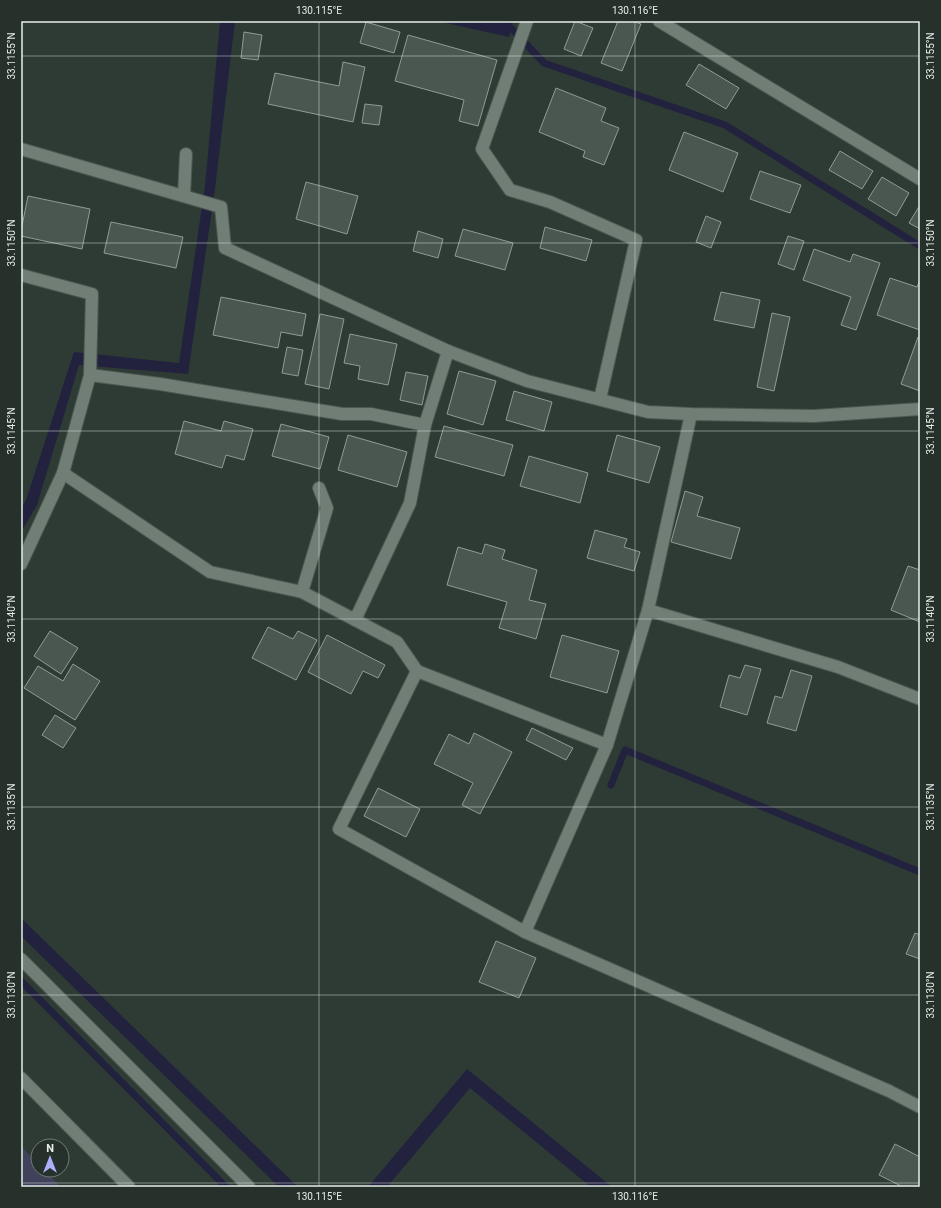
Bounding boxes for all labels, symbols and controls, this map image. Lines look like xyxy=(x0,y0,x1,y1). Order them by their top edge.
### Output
text: 130.115°E xyxy=(296,5,342,16)
text: 130.116°E xyxy=(612,5,658,16)
text: 33.1155°N xyxy=(6,32,17,80)
text: 33.1155°N xyxy=(925,32,936,80)
text: 33.1150°N xyxy=(6,219,17,267)
text: 33.1150°N xyxy=(925,219,936,267)
text: 33.1145°N xyxy=(6,407,17,455)
text: 33.1145°N xyxy=(925,407,936,455)
text: 33.1140°N xyxy=(6,595,17,643)
text: 33.1140°N xyxy=(925,595,936,643)
text: 33.1135°N xyxy=(6,783,17,831)
text: 33.1135°N xyxy=(925,783,936,831)
text: 33.1130°N xyxy=(6,971,17,1019)
text: 33.1130°N xyxy=(925,971,936,1019)
north arrow xyxy=(30,1138,70,1178)
text: N xyxy=(46,1142,54,1155)
text: 130.115°E xyxy=(296,1191,342,1202)
text: 130.116°E xyxy=(612,1191,658,1202)

